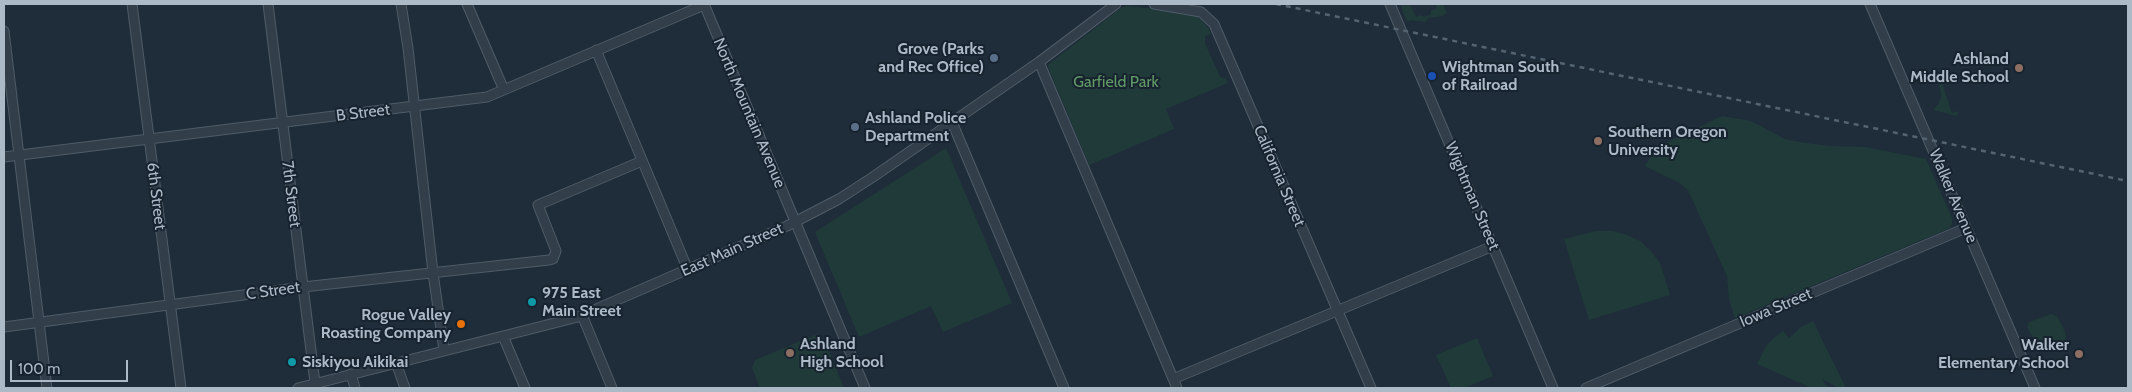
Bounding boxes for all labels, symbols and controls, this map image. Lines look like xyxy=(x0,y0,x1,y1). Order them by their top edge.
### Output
street label: North Mountain Avenue xyxy=(709,35,789,191)
place label: Grove (Parks and Rec Office) xyxy=(878,39,984,77)
place label: Ashland Middle School xyxy=(1910,49,2009,87)
marker: Grove (Parks and Rec Office) xyxy=(988,52,1000,64)
place label: Wightman South of Railroad xyxy=(1442,57,1559,95)
marker: Ashland Middle School xyxy=(2013,62,2025,74)
marker: Wightman South of Railroad xyxy=(1426,70,1438,82)
park label: Garfield Park xyxy=(1073,72,1159,92)
street label: B Street xyxy=(335,100,391,126)
place label: Ashland Police Department xyxy=(865,108,966,146)
marker: Ashland Police Department xyxy=(849,121,861,133)
street label: California Street xyxy=(1249,122,1309,230)
place label: Southern Oregon University xyxy=(1608,122,1727,160)
marker: Southern Oregon University xyxy=(1592,135,1604,147)
street label: Wightman Street xyxy=(1441,139,1503,253)
street label: Walker Avenue xyxy=(1925,146,1981,246)
street label: 7th Street xyxy=(277,160,305,228)
street label: 6th Street xyxy=(142,161,170,231)
street label: East Main Street xyxy=(678,219,786,281)
street label: C Street xyxy=(245,278,301,304)
place label: 975 East Main Street xyxy=(542,283,621,321)
street label: Iowa Street xyxy=(1737,284,1815,332)
marker: 975 East Main Street xyxy=(526,296,538,308)
place label: Rogue Valley Roasting Company xyxy=(321,305,451,343)
marker: Rogue Valley Roasting Company xyxy=(455,318,467,330)
place label: Ashland High School xyxy=(800,334,884,372)
place label: Walker Elementary School xyxy=(1938,335,2069,373)
marker: Ashland High School xyxy=(784,347,796,359)
marker: Walker Elementary School xyxy=(2073,348,2085,360)
scale bar xyxy=(12,350,130,382)
place label: Siskiyou Aikikai xyxy=(302,352,408,372)
marker: Siskiyou Aikikai xyxy=(286,356,298,368)
text: 100 m xyxy=(18,360,60,378)

